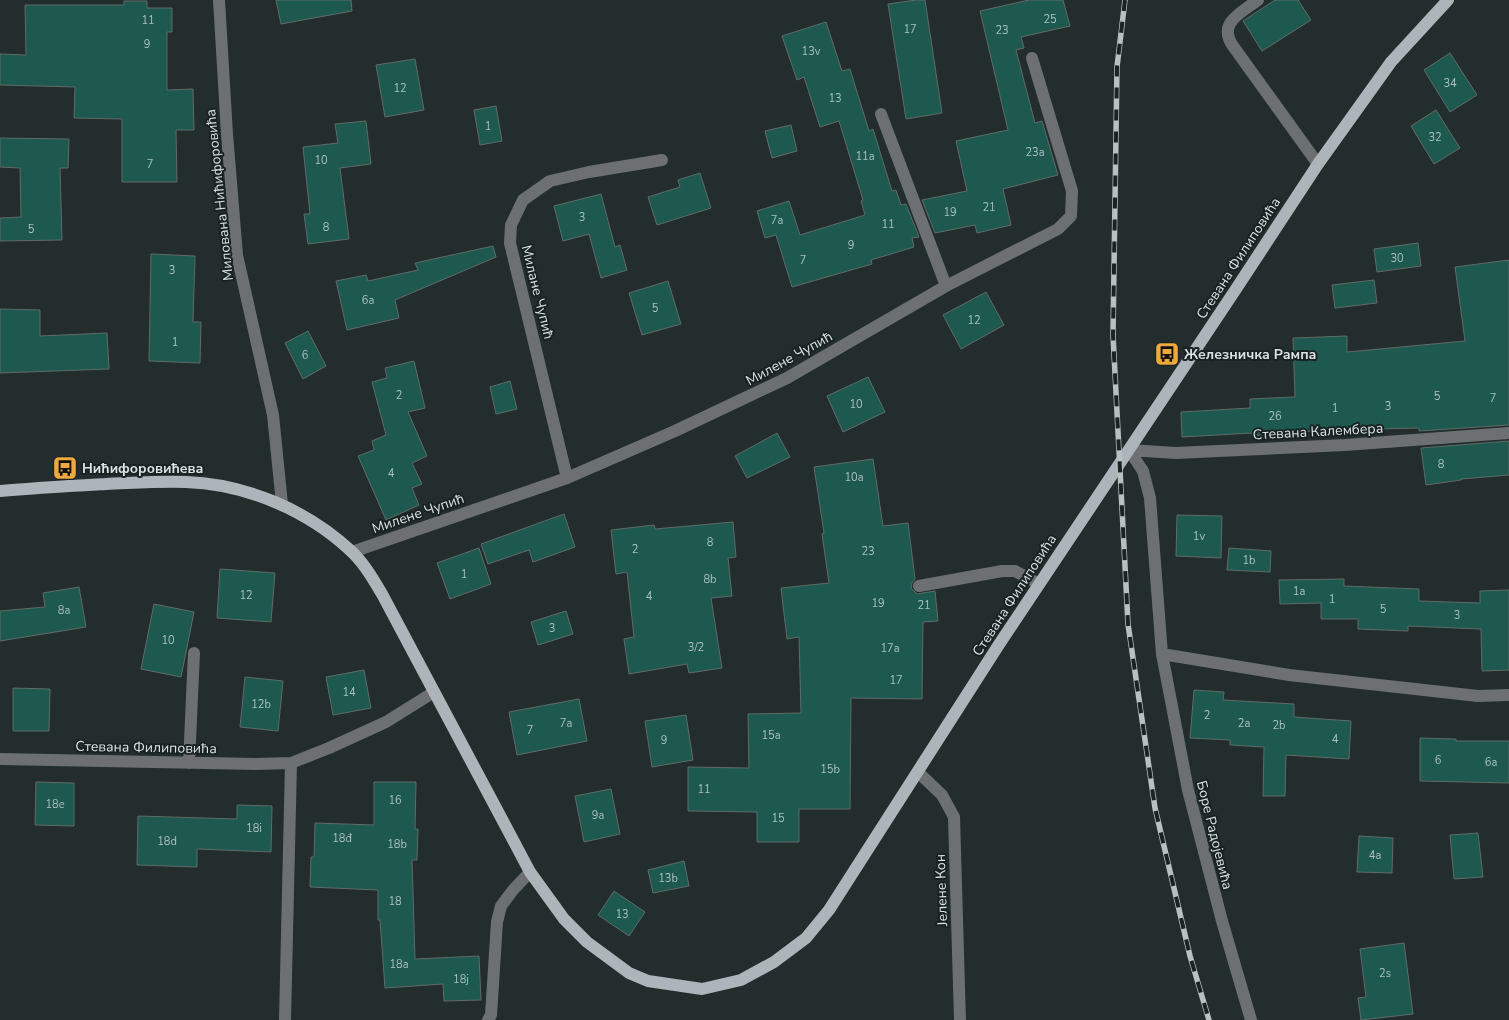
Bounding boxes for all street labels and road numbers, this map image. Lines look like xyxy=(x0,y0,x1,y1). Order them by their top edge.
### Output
street label: Милована Нићифоровића xyxy=(201,108,238,282)
street label: Стевана Филиповића xyxy=(1192,194,1285,323)
street label: Милане Чупић xyxy=(517,243,558,341)
street label: Милене Чупић xyxy=(742,327,836,390)
street label: Стевана Калембера xyxy=(1252,419,1384,444)
street label: Милене Чупић xyxy=(369,489,467,538)
street label: Стевана Филиповића xyxy=(968,531,1061,660)
street label: Стевана Филиповића xyxy=(75,737,217,758)
street label: Боре Радојевића xyxy=(1192,779,1237,892)
street label: Јелене Кон xyxy=(931,854,952,927)

